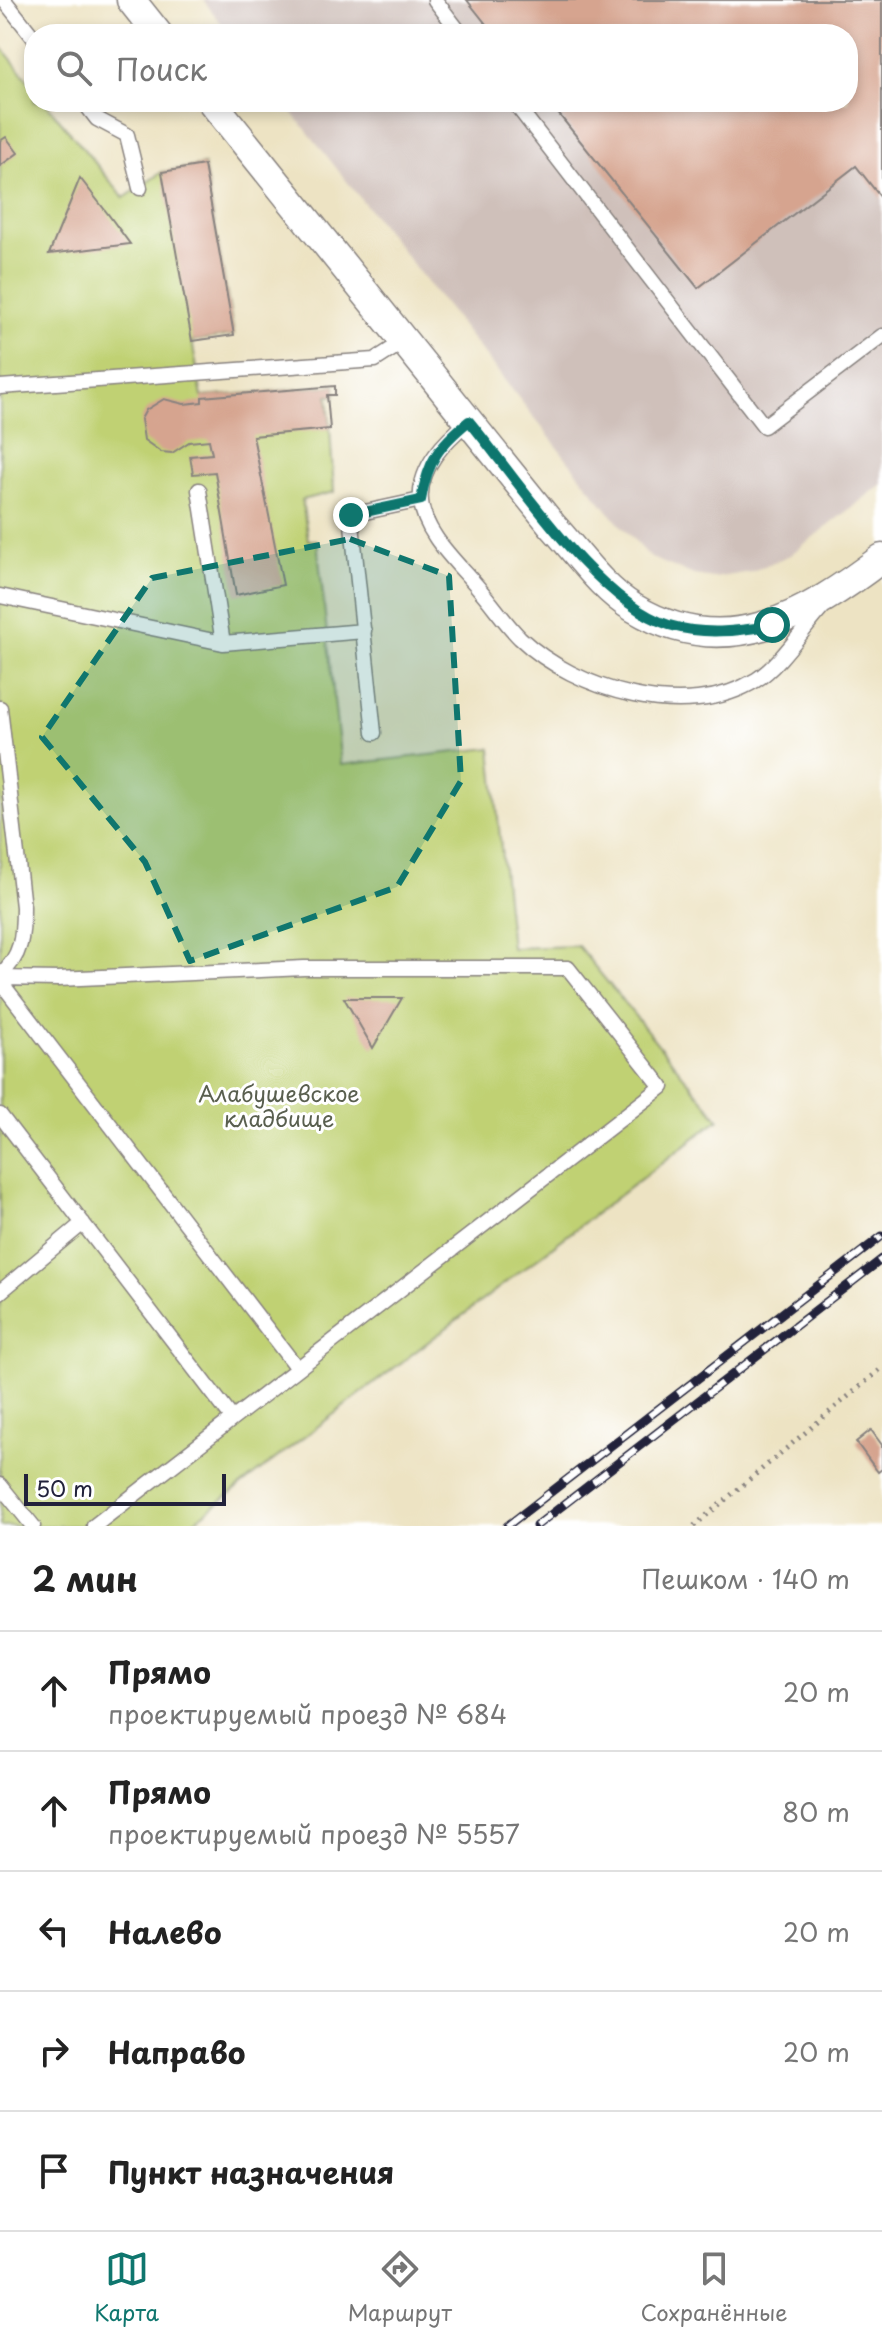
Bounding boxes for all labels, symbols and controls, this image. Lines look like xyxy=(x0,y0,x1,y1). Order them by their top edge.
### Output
search box xyxy=(24,24,858,112)
icon: search xyxy=(52,46,96,90)
text: Поиск xyxy=(116,46,207,91)
route end xyxy=(333,497,369,533)
route start xyxy=(754,607,790,643)
park label: Алабушевское кладбище xyxy=(198,1076,360,1134)
scale bar xyxy=(24,1470,226,1506)
text: 50 m xyxy=(36,1471,93,1504)
text: 2 мин xyxy=(32,1552,138,1604)
text: Пешком · 140 m xyxy=(641,1559,850,1598)
text: Прямо xyxy=(108,1649,211,1694)
icon: ahead xyxy=(32,1669,76,1713)
text: 20 m xyxy=(783,1672,850,1711)
text: проектируемый проезд № 684 xyxy=(108,1694,507,1733)
text: Прямо xyxy=(108,1769,211,1814)
icon: ahead xyxy=(32,1789,76,1833)
text: 80 m xyxy=(782,1792,850,1831)
text: проектируемый проезд № 5557 xyxy=(108,1814,520,1853)
icon: left xyxy=(32,1909,76,1953)
text: Налево xyxy=(108,1909,222,1954)
text: 20 m xyxy=(783,1912,850,1951)
icon: right xyxy=(32,2029,76,2073)
text: Направо xyxy=(108,2029,246,2074)
text: 20 m xyxy=(783,2032,850,2071)
icon: arrive xyxy=(32,2149,76,2193)
text: Пункт назначения xyxy=(108,2149,394,2194)
tab: Карта xyxy=(94,2247,159,2328)
tab: Маршрут xyxy=(348,2247,452,2328)
tab: Сохранённые xyxy=(641,2247,788,2328)

